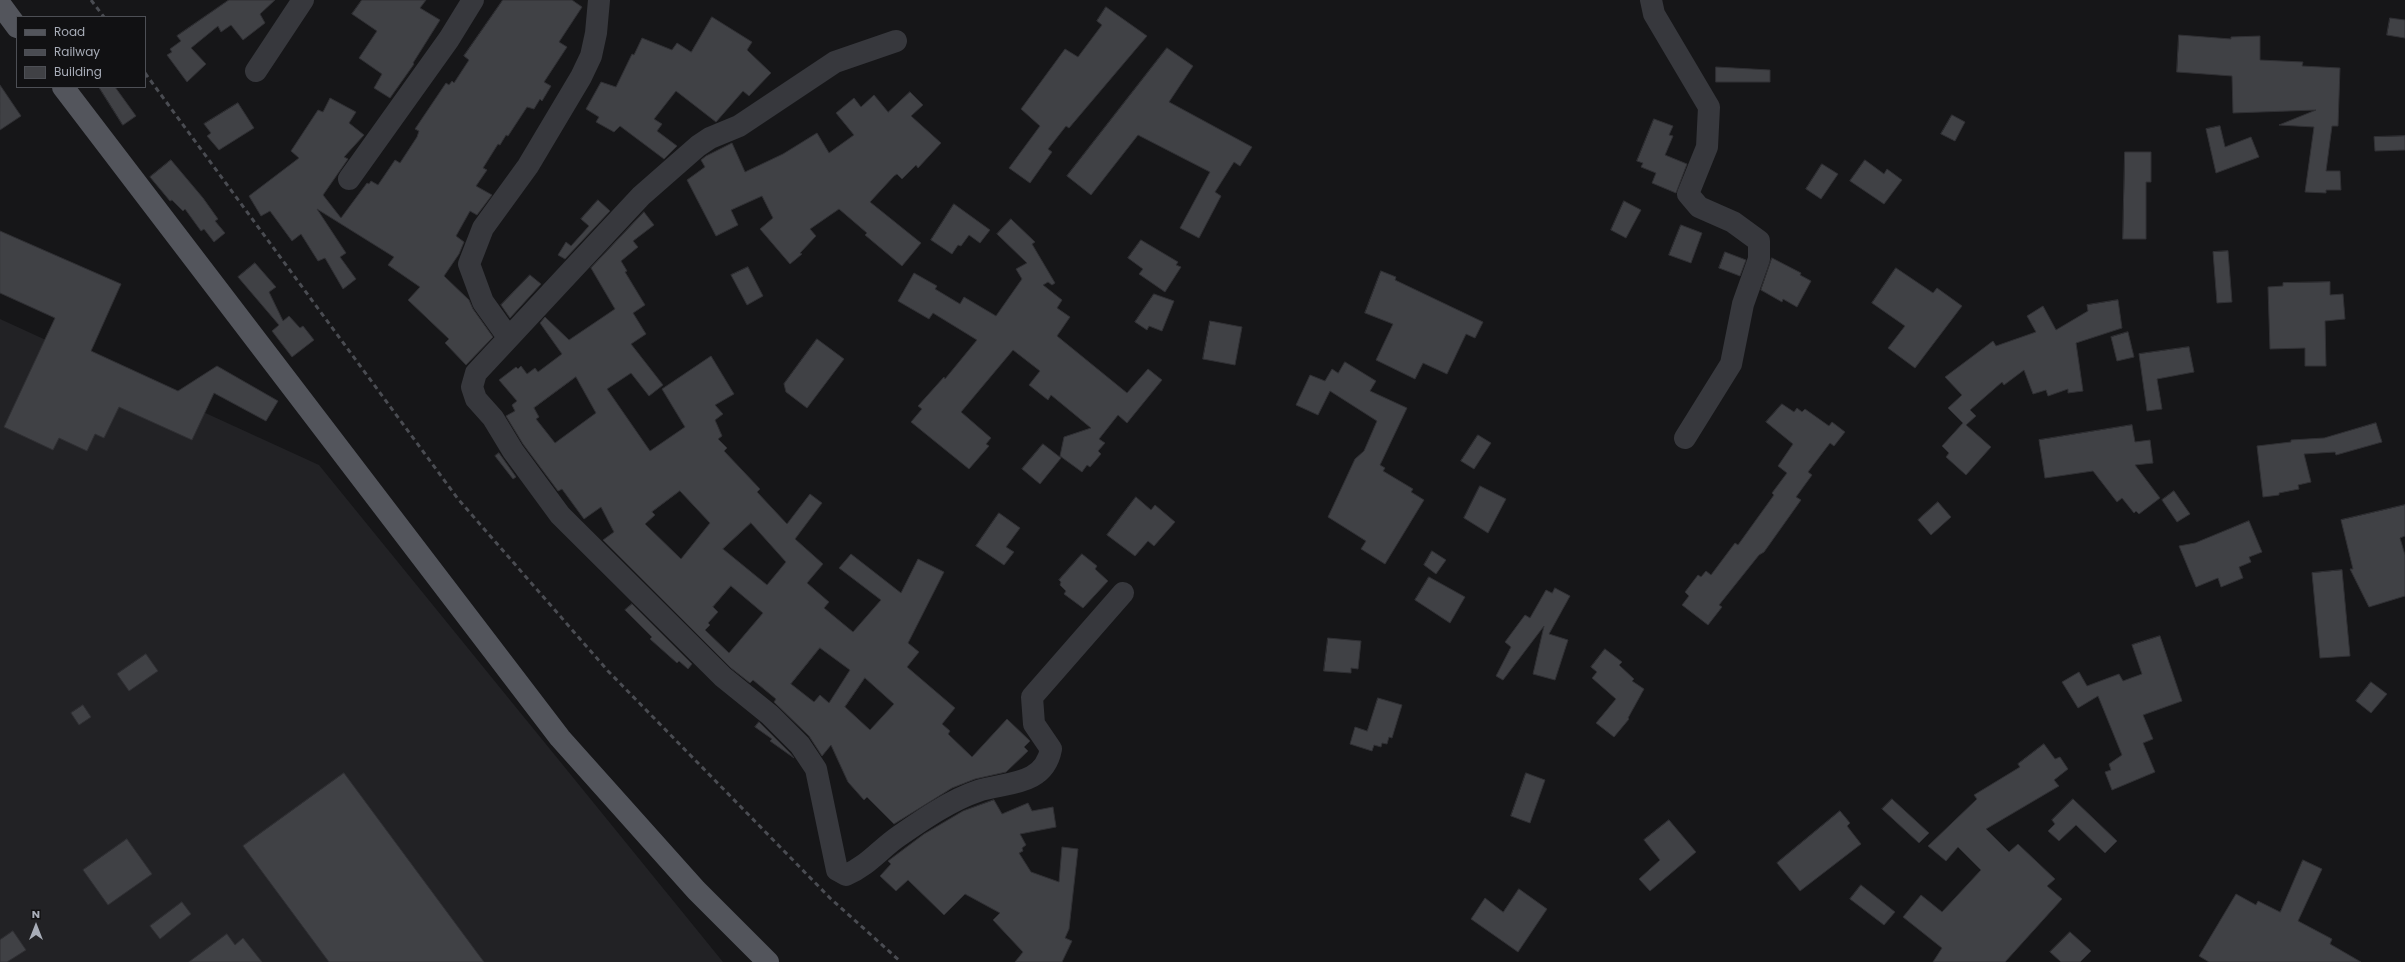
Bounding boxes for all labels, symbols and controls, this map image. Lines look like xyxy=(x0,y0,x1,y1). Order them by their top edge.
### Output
legend xyxy=(16,16,146,88)
text: Road xyxy=(54,23,85,40)
text: Railway xyxy=(54,43,100,60)
text: Building xyxy=(54,63,102,80)
north arrow xyxy=(16,906,56,946)
text: N xyxy=(32,906,40,922)

